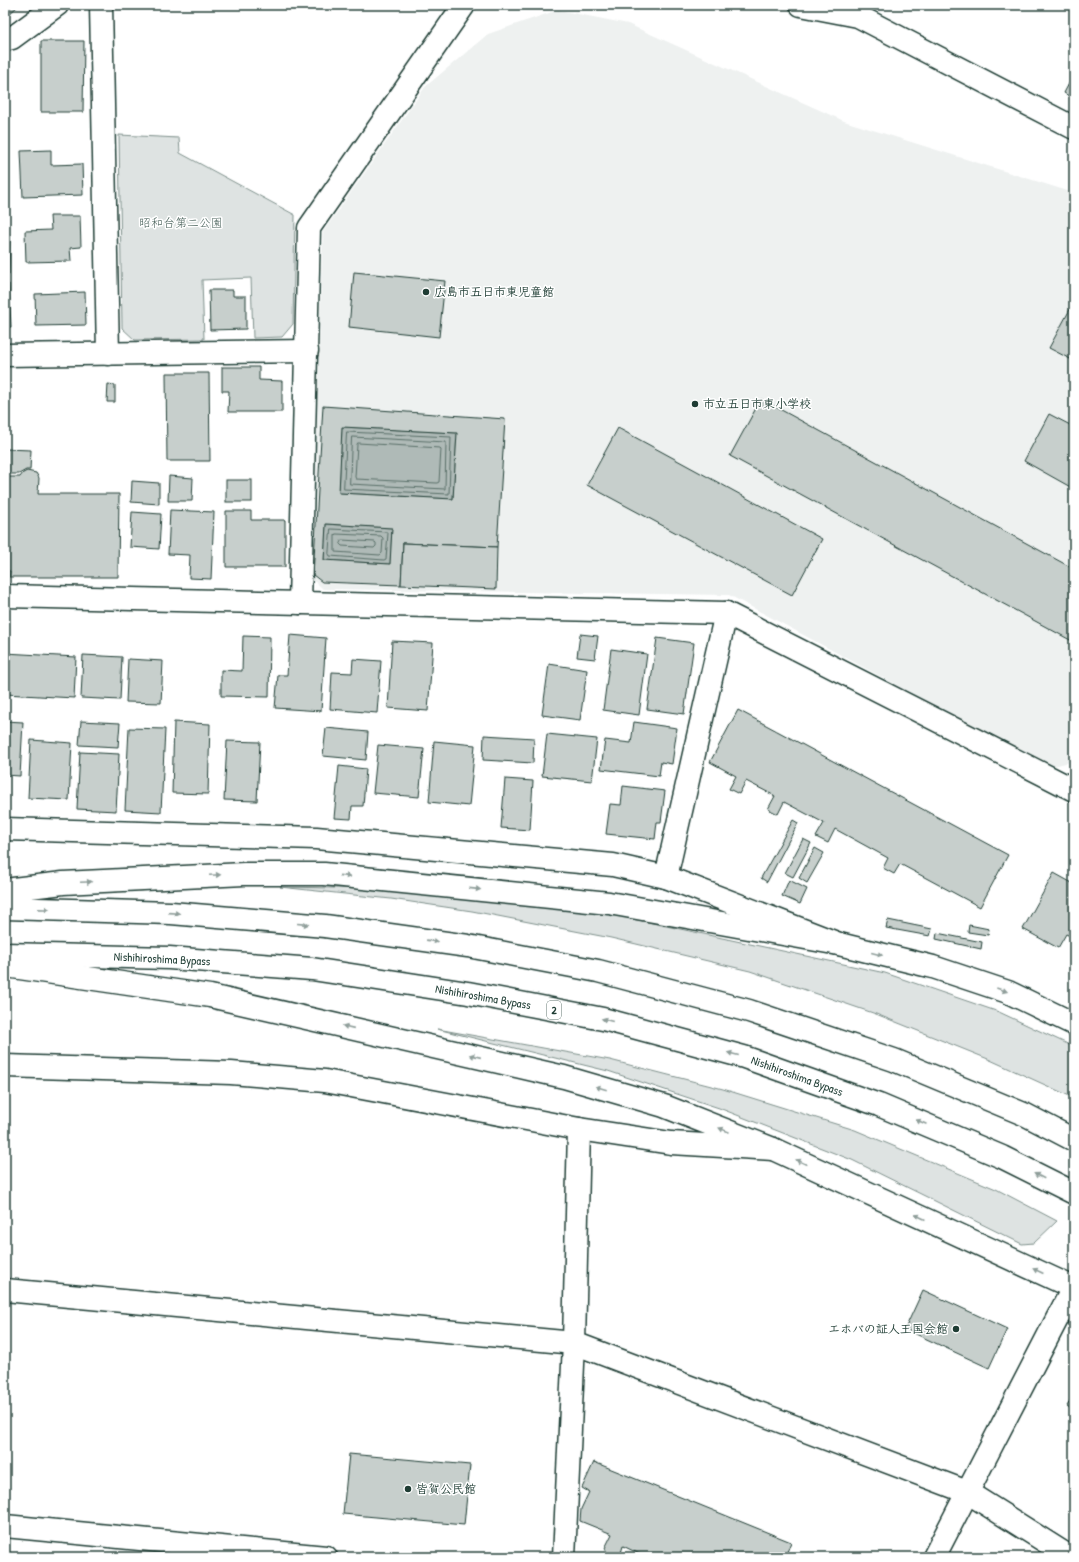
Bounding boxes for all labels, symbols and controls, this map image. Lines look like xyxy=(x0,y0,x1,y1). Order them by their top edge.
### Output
park label: 昭和台第二公園 xyxy=(139,214,223,231)
place label: 広島市五日市東児童館 xyxy=(434,283,554,300)
marker: 広島市五日市東児童館 xyxy=(421,287,431,297)
place label: 市立五日市東小学校 xyxy=(703,395,811,412)
marker: 市立五日市東小学校 xyxy=(690,399,700,409)
one-way arrow xyxy=(209,872,221,879)
one-way arrow xyxy=(339,873,351,879)
one-way arrow xyxy=(79,879,92,885)
one-way arrow xyxy=(468,886,481,892)
one-way arrow xyxy=(38,906,50,913)
one-way arrow xyxy=(168,909,180,916)
one-way arrow xyxy=(297,921,309,927)
one-way arrow xyxy=(426,938,438,944)
street label: Nishihiroshima Bypass xyxy=(113,947,211,970)
one-way arrow xyxy=(871,951,883,957)
street label: Nishihiroshima Bypass xyxy=(434,980,533,1013)
one-way arrow xyxy=(996,987,1008,993)
road number: 2 xyxy=(547,1001,561,1019)
one-way arrow xyxy=(601,1017,613,1023)
one-way arrow xyxy=(342,1024,354,1030)
one-way arrow xyxy=(727,1050,739,1056)
street label: Nishihiroshima Bypass xyxy=(749,1051,846,1100)
one-way arrow xyxy=(468,1053,481,1059)
one-way arrow xyxy=(594,1085,606,1091)
one-way arrow xyxy=(914,1119,926,1125)
one-way arrow xyxy=(717,1126,729,1132)
one-way arrow xyxy=(795,1159,807,1165)
one-way arrow xyxy=(1033,1172,1045,1179)
one-way arrow xyxy=(914,1214,925,1220)
one-way arrow xyxy=(1032,1268,1043,1274)
place label: エホバの証人王国会館 xyxy=(828,1320,948,1337)
marker: エホバの証人王国会館 xyxy=(951,1324,961,1334)
place label: 皆賀公民館 xyxy=(416,1480,476,1497)
marker: 皆賀公民館 xyxy=(403,1484,413,1494)

